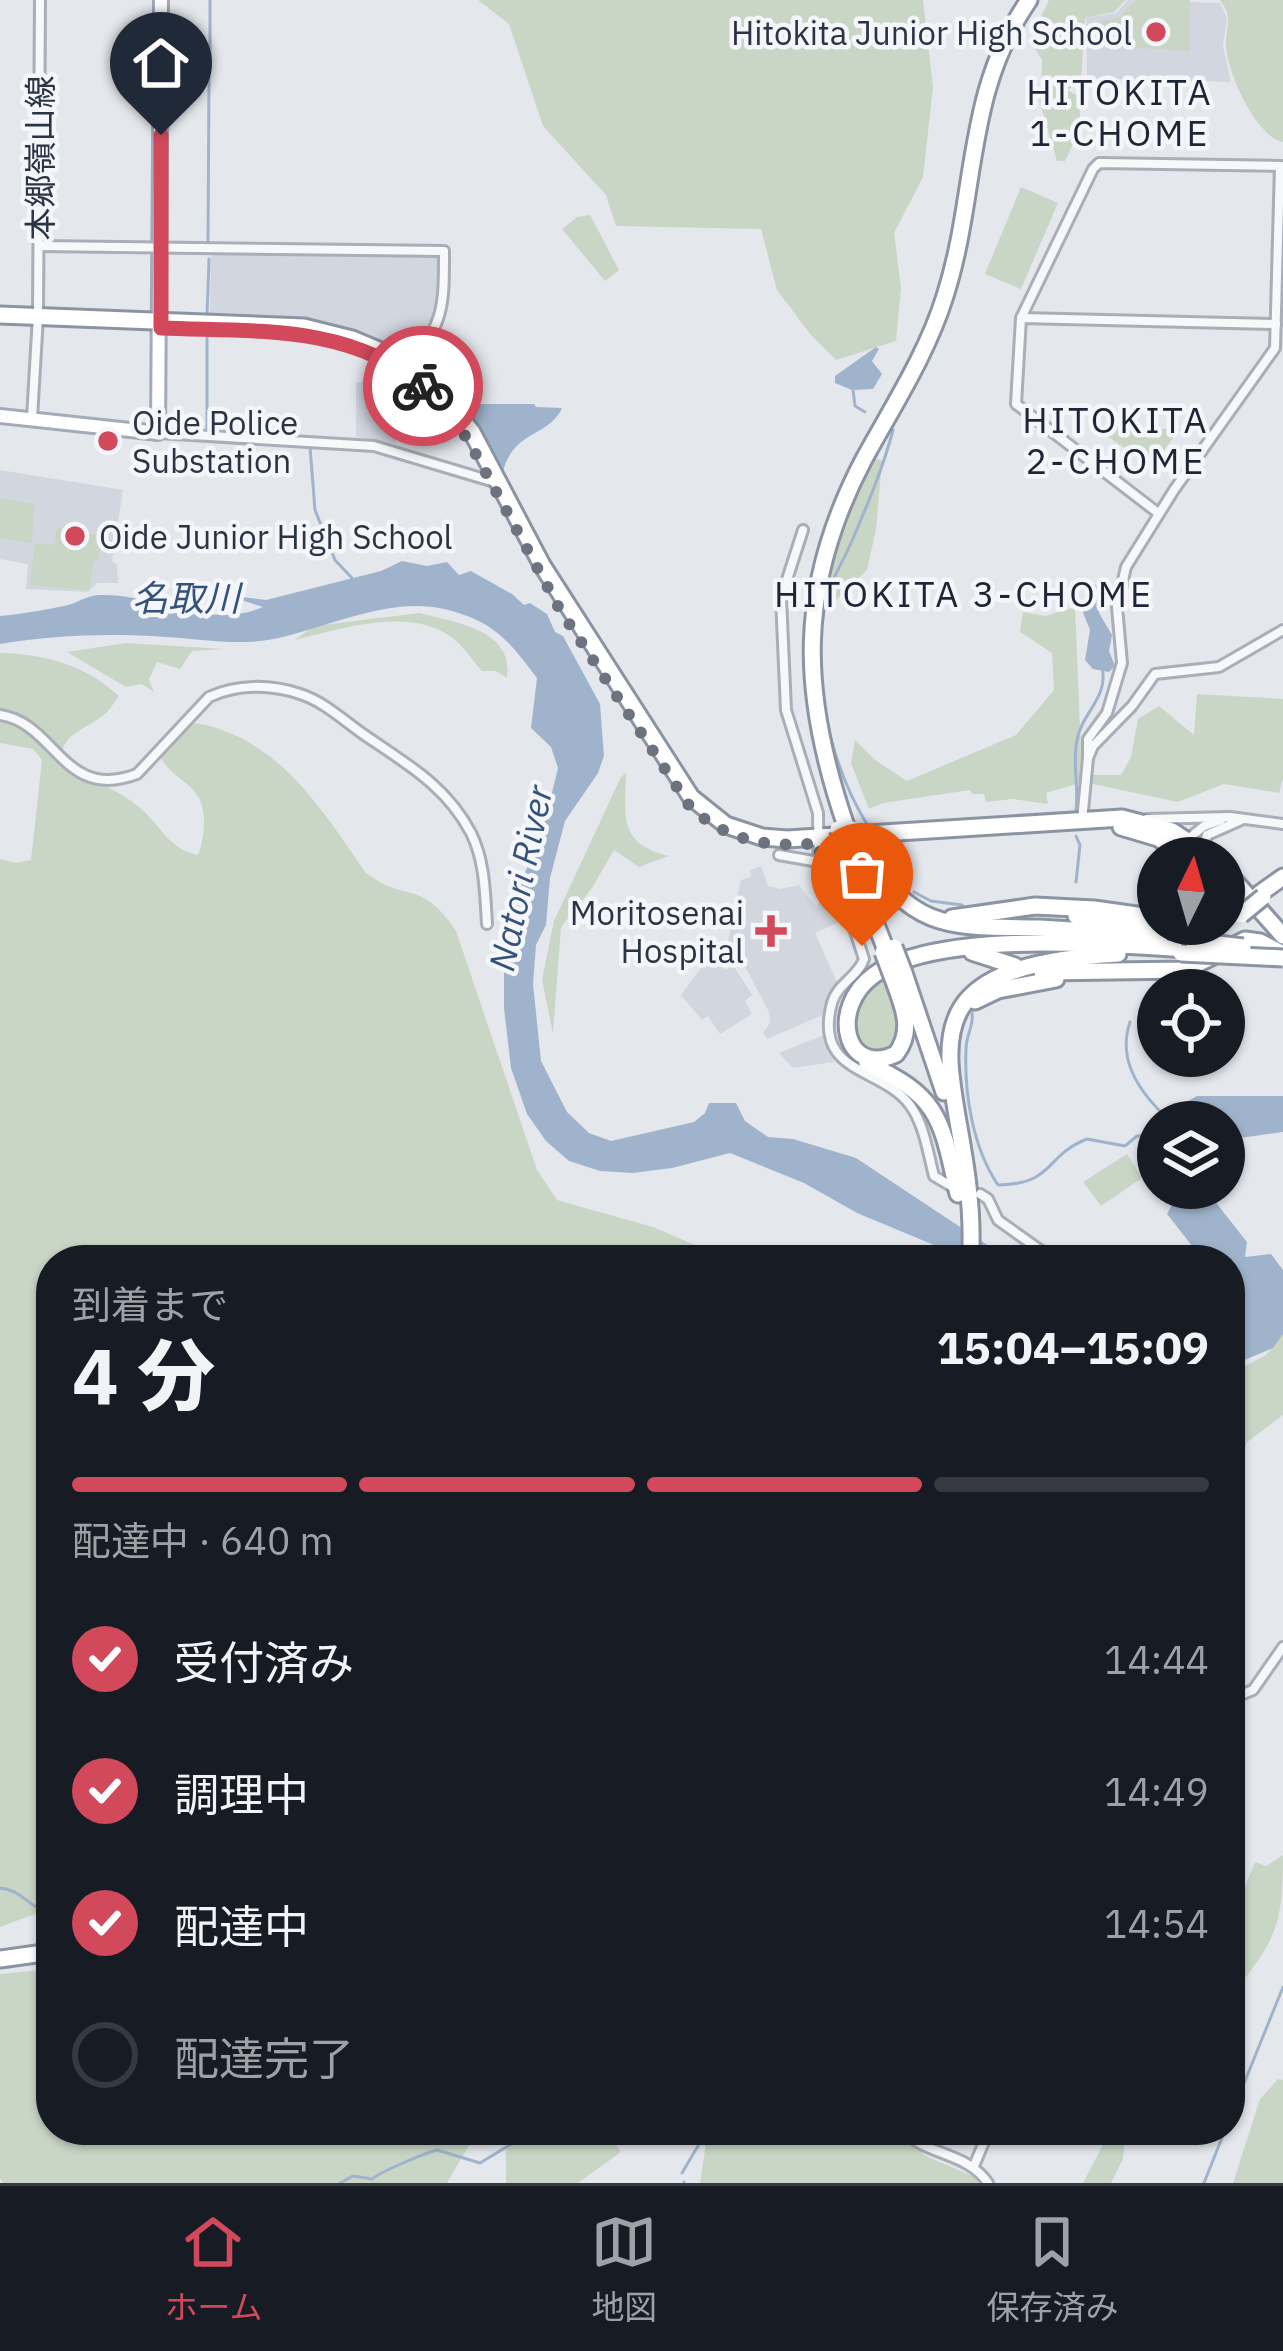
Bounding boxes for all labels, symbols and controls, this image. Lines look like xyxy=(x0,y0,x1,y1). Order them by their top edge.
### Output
place label: Hitokita Junior High School xyxy=(731,11,1132,54)
pin xyxy=(110,12,212,135)
marker: Hitokita Junior High School xyxy=(1143,19,1169,45)
icon: home xyxy=(128,30,194,96)
district label: HITOKITA 1-CHOME xyxy=(1026,68,1214,156)
street label: 本郷嶺山線 xyxy=(18,76,61,241)
courier xyxy=(363,326,483,446)
icon: bike xyxy=(390,353,456,419)
district label: HITOKITA 2-CHOME xyxy=(1022,396,1210,484)
place label: Oide Police Substation xyxy=(132,401,298,482)
marker: Oide Police Substation xyxy=(95,428,121,454)
place label: Oide Junior High School xyxy=(99,515,453,558)
marker: Oide Junior High School xyxy=(62,523,88,549)
district label: HITOKITA 3-CHOME xyxy=(774,570,1154,617)
water label: 名取川 xyxy=(132,574,244,621)
water label: Natori River xyxy=(477,780,563,975)
pin xyxy=(811,823,913,946)
north arrow xyxy=(1137,837,1245,945)
map controls xyxy=(1137,837,1245,1209)
icon: bag xyxy=(829,841,895,907)
place label: Moritosenai Hospital xyxy=(570,891,744,972)
marker: Moritosenai Hospital xyxy=(755,915,787,947)
button: locate xyxy=(1137,969,1245,1077)
button: layers xyxy=(1137,1101,1245,1209)
text: 到着まで xyxy=(72,1279,228,1330)
text: 15:04–15:09 xyxy=(937,1318,1209,1376)
text: 4 分 xyxy=(72,1324,215,1425)
text: 配達中 · 640 m xyxy=(72,1515,334,1566)
icon: check xyxy=(72,1626,138,1692)
text: 受付済み xyxy=(174,1633,354,1691)
text: 14:44 xyxy=(1104,1634,1209,1685)
icon: check xyxy=(72,1758,138,1824)
text: 調理中 xyxy=(174,1765,309,1823)
text: 14:49 xyxy=(1104,1766,1209,1817)
icon: check xyxy=(72,1890,138,1956)
text: 配達中 xyxy=(174,1897,309,1955)
text: 14:54 xyxy=(1104,1898,1209,1949)
text: 配達完了 xyxy=(174,2029,354,2087)
tab: ホーム xyxy=(164,2209,263,2329)
tab: 地図 xyxy=(591,2209,657,2329)
tab: 保存済み xyxy=(986,2209,1118,2329)

